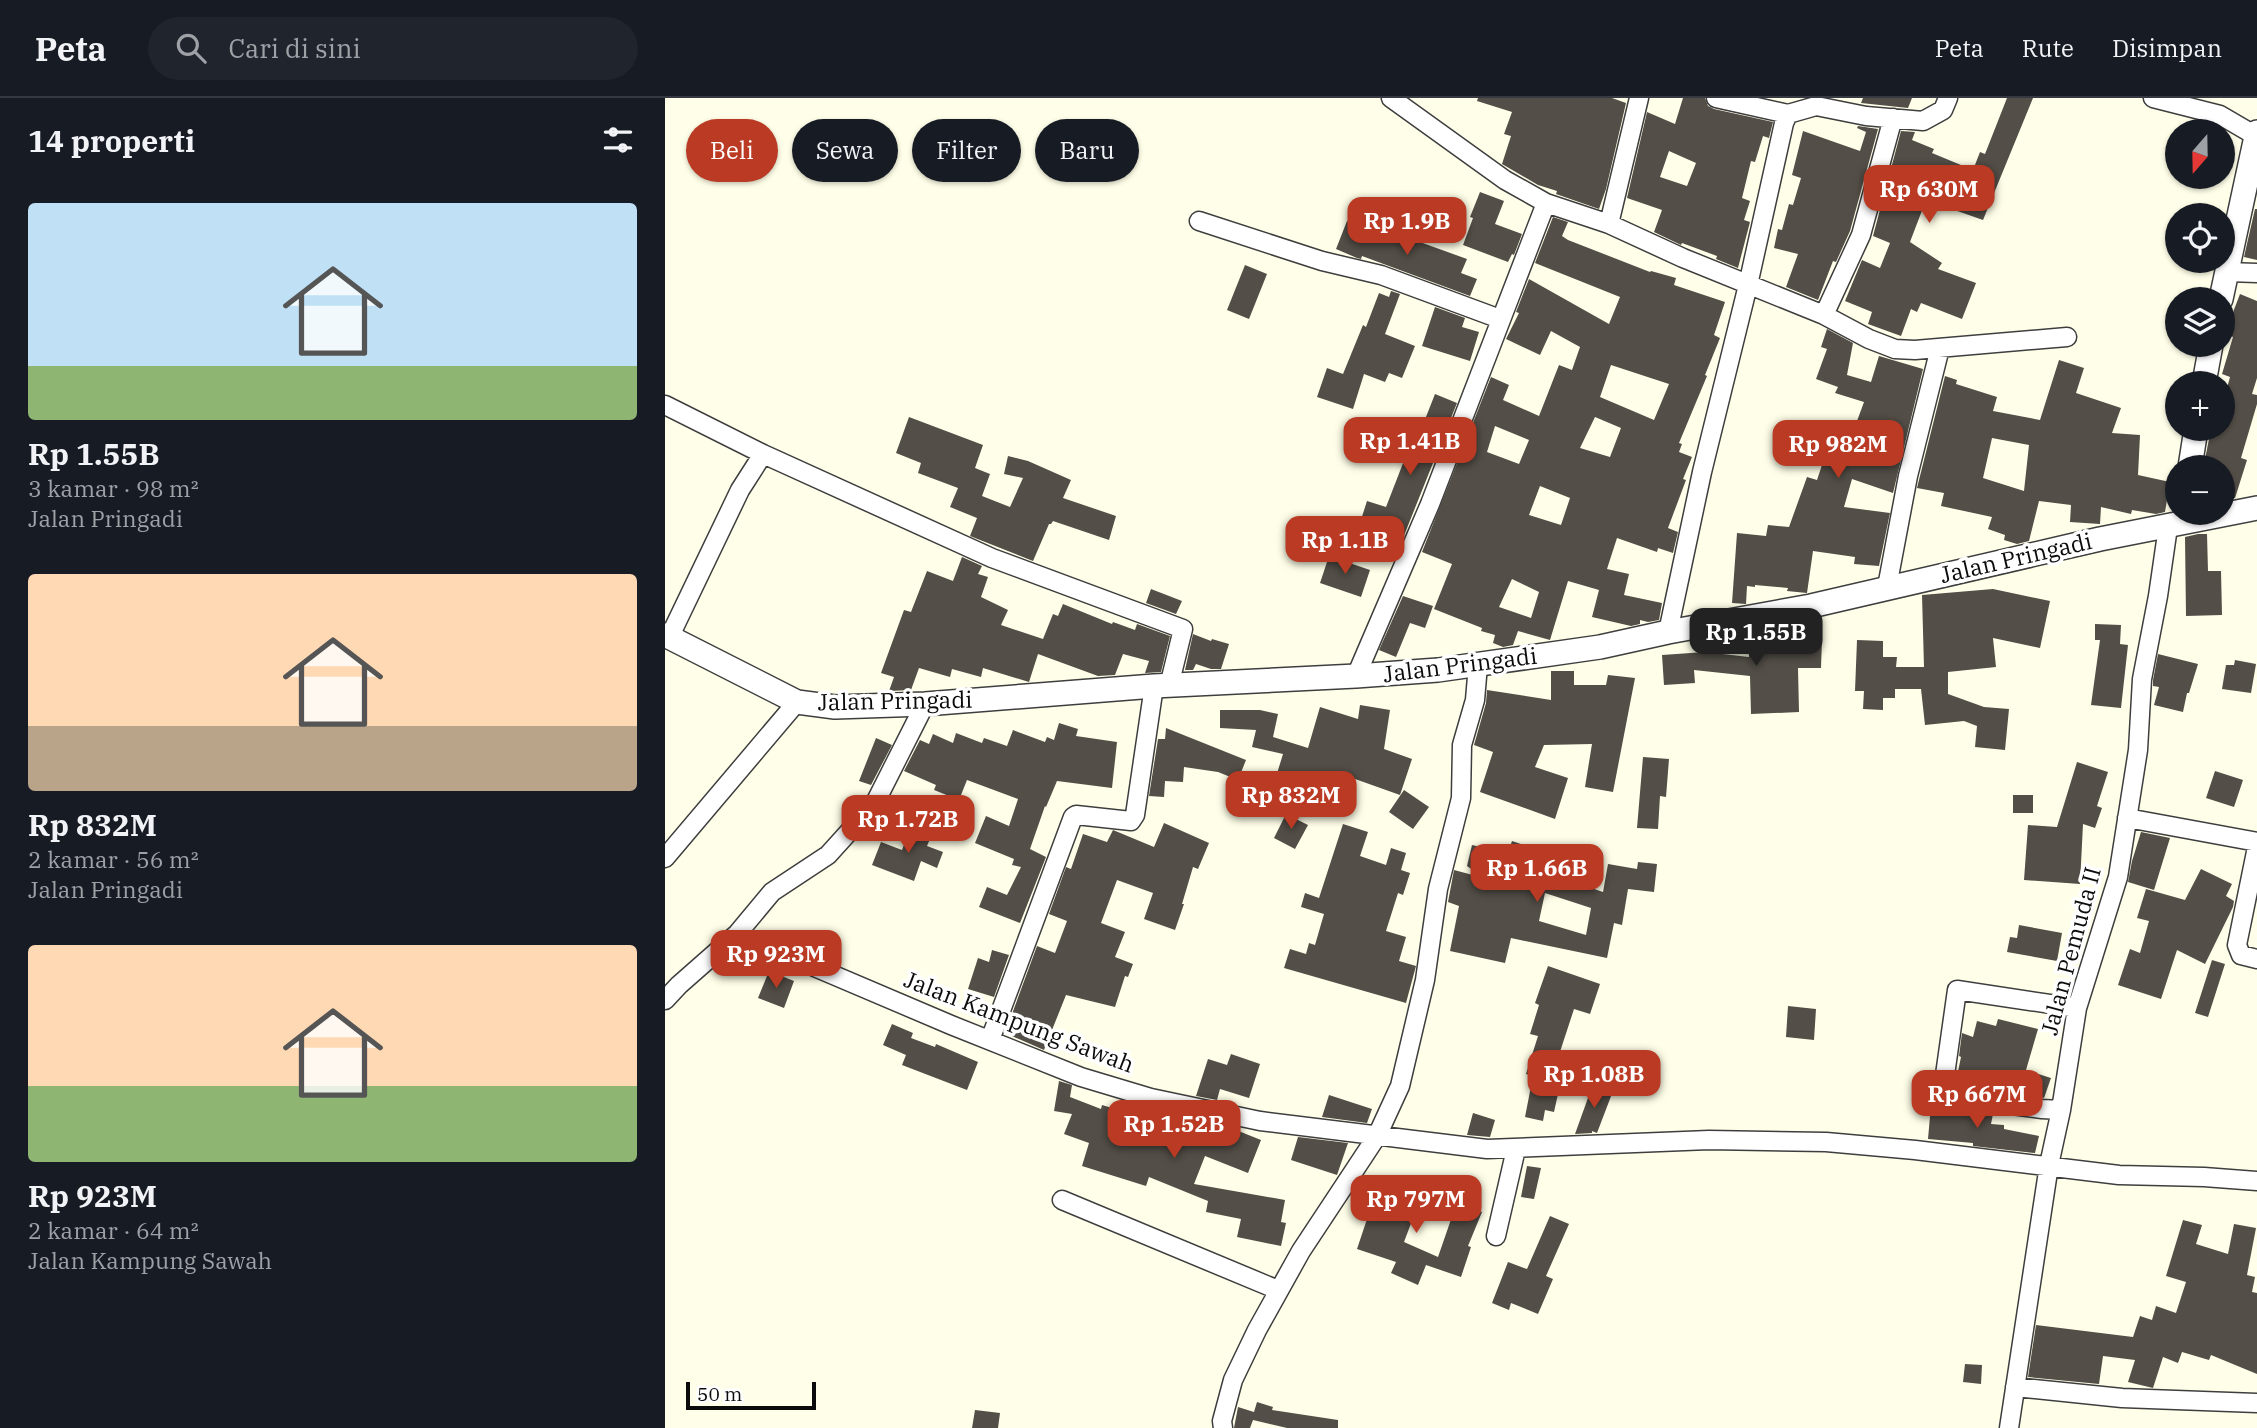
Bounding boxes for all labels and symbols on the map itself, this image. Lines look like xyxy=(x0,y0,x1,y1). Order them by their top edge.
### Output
north arrow xyxy=(2165,119,2235,189)
pin: Rp 630M xyxy=(1864,166,1994,225)
pin: Rp 1.9B xyxy=(1342,198,1472,257)
pin: Rp 1.41B xyxy=(1338,418,1482,477)
pin: Rp 982M xyxy=(1773,420,1903,480)
pin: Rp 1.1B xyxy=(1280,517,1410,576)
street label: Jalan Pringadi xyxy=(1937,525,2095,589)
pin: Rp 1.55B xyxy=(1684,608,1828,668)
street label: Jalan Pringadi xyxy=(1381,640,1539,688)
street label: Jalan Pringadi xyxy=(817,684,973,716)
pin: Rp 832M xyxy=(1226,772,1356,831)
pin: Rp 1.72B xyxy=(836,796,980,855)
pin: Rp 1.66B xyxy=(1465,844,1609,904)
street label: Jalan Pemuda II xyxy=(2033,863,2107,1038)
pin: Rp 923M xyxy=(711,930,841,990)
street label: Jalan Kampung Sawah xyxy=(900,963,1139,1079)
pin: Rp 1.08B xyxy=(1522,1051,1666,1110)
pin: Rp 667M xyxy=(1912,1070,2042,1130)
pin: Rp 1.52B xyxy=(1102,1100,1246,1160)
pin: Rp 797M xyxy=(1351,1176,1481,1235)
scale bar xyxy=(686,1379,815,1411)

